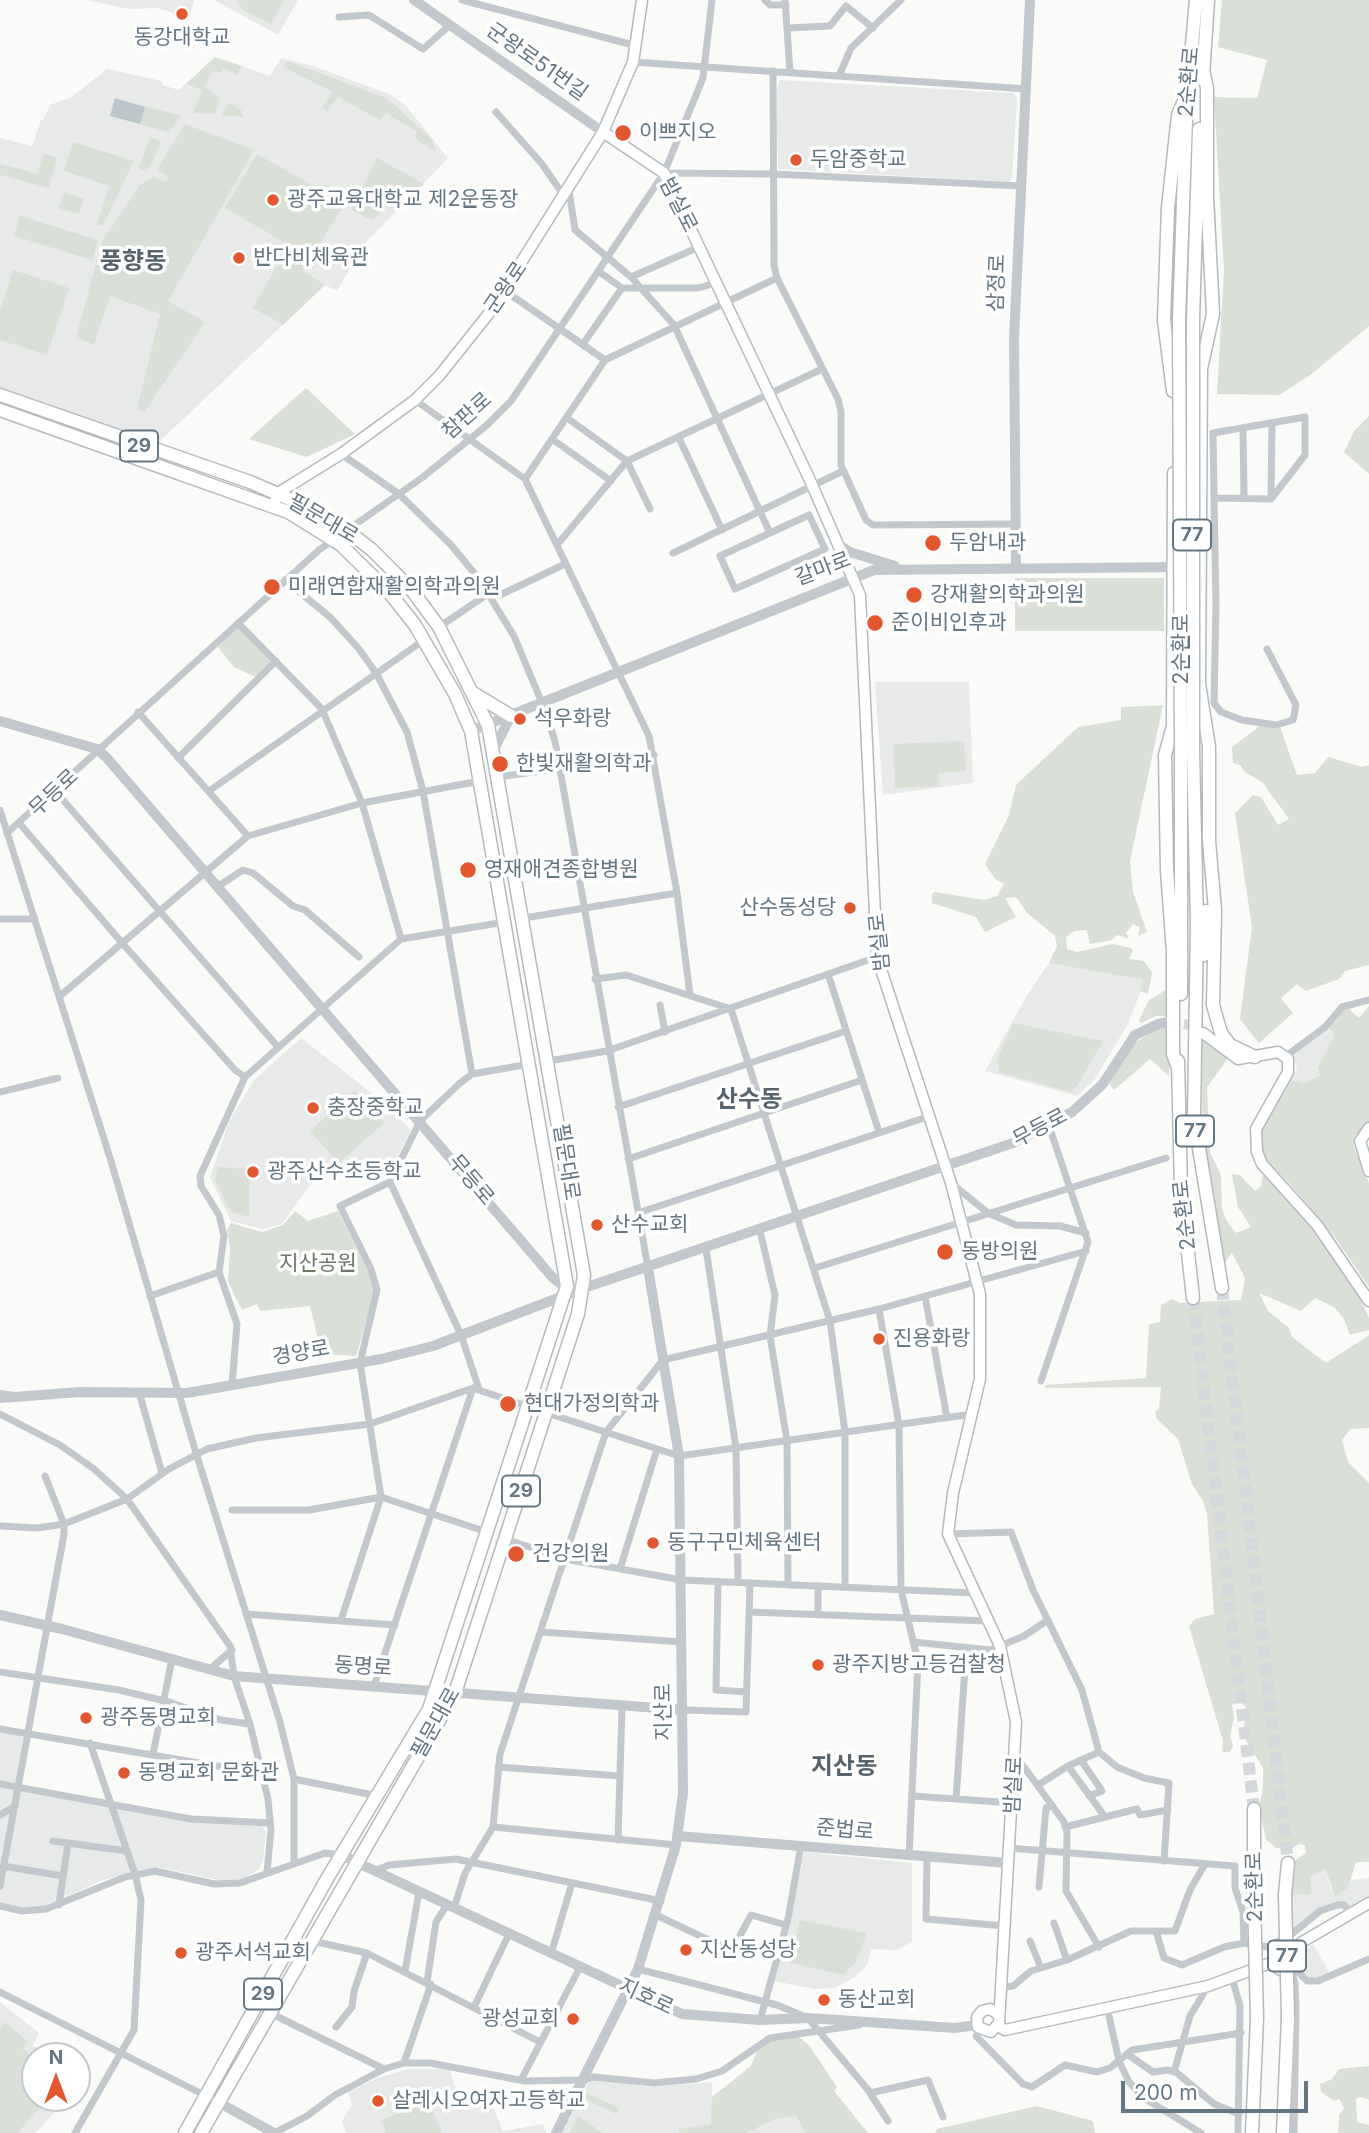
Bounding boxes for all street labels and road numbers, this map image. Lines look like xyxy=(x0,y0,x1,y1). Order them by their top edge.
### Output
street label: 군왕로51번길 xyxy=(481,18,593,106)
street label: 2순환로 xyxy=(1173,46,1205,118)
street label: 밤실로 xyxy=(654,173,702,237)
street label: 삼정로 xyxy=(983,254,1011,312)
street label: 군왕로 xyxy=(479,257,533,319)
street label: 참판로 xyxy=(437,387,497,445)
road number: 29 xyxy=(120,430,158,462)
street label: 필문대로 xyxy=(283,489,363,549)
road number: 77 xyxy=(1173,520,1211,550)
street label: 갈마로 xyxy=(791,547,855,591)
street label: 2순환로 xyxy=(1169,614,1195,684)
street label: 무등로 xyxy=(24,764,84,822)
street label: 밤실로 xyxy=(864,912,896,972)
street label: 무등로 xyxy=(1008,1103,1072,1153)
road number: 77 xyxy=(1176,1116,1214,1147)
street label: 필문대로 xyxy=(548,1122,584,1202)
street label: 무등로 xyxy=(443,1150,499,1210)
street label: 2순환로 xyxy=(1169,1178,1201,1252)
street label: 경양로 xyxy=(270,1336,332,1370)
road number: 29 xyxy=(502,1476,540,1506)
street label: 동명로 xyxy=(333,1652,393,1682)
street label: 필문대로 xyxy=(406,1683,466,1763)
street label: 지산로 xyxy=(651,1683,677,1741)
street label: 밤실로 xyxy=(1000,1755,1028,1815)
street label: 준법로 xyxy=(815,1815,875,1845)
street label: 2순환로 xyxy=(1242,1851,1268,1923)
road number: 77 xyxy=(1268,1940,1306,1972)
street label: 지호로 xyxy=(614,1973,678,2021)
road number: 29 xyxy=(244,1978,282,2010)

